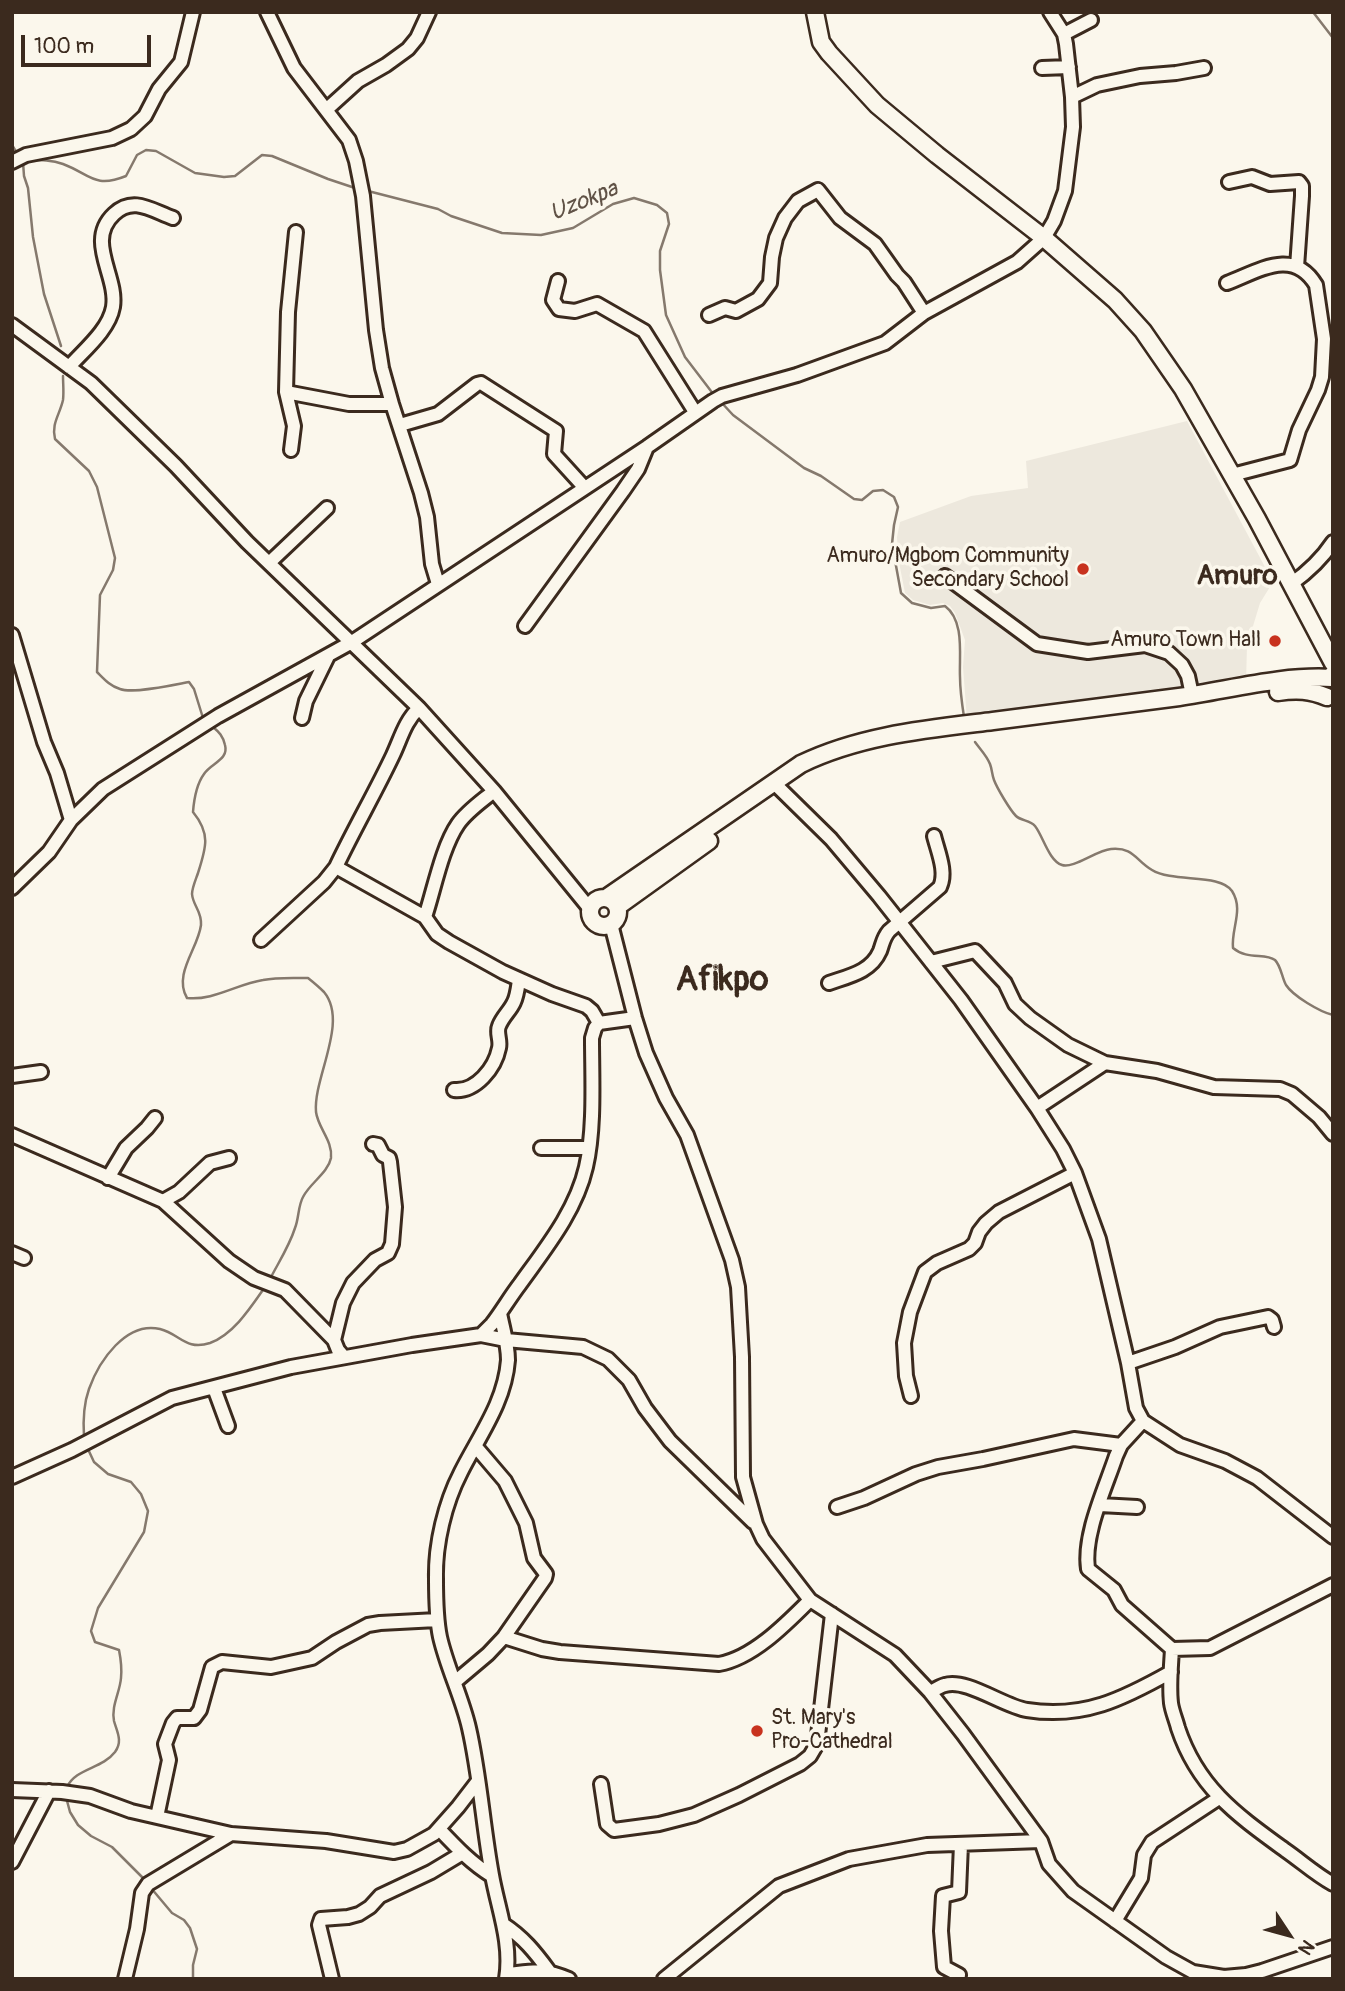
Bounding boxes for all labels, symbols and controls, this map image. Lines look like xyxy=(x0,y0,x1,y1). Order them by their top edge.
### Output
scale bar xyxy=(24,21,154,65)
text: 100 m xyxy=(34,33,94,60)
water label: Uzokpa xyxy=(546,176,622,228)
place label: Amuro/Mgbom Community Secondary School xyxy=(826,544,1069,594)
district label: Amuro xyxy=(1196,560,1278,594)
marker: Amuro/Mgbom Community Secondary School xyxy=(1075,561,1091,577)
place label: Amuro Town Hall xyxy=(1110,628,1261,654)
marker: Amuro Town Hall xyxy=(1267,633,1283,649)
district label: Afikpo xyxy=(675,960,769,1002)
place label: St. Mary's Pro-Cathedral xyxy=(771,1706,893,1756)
marker: St. Mary's Pro-Cathedral xyxy=(749,1723,765,1739)
north arrow xyxy=(1254,1900,1324,1970)
text: N xyxy=(1293,1935,1319,1960)

